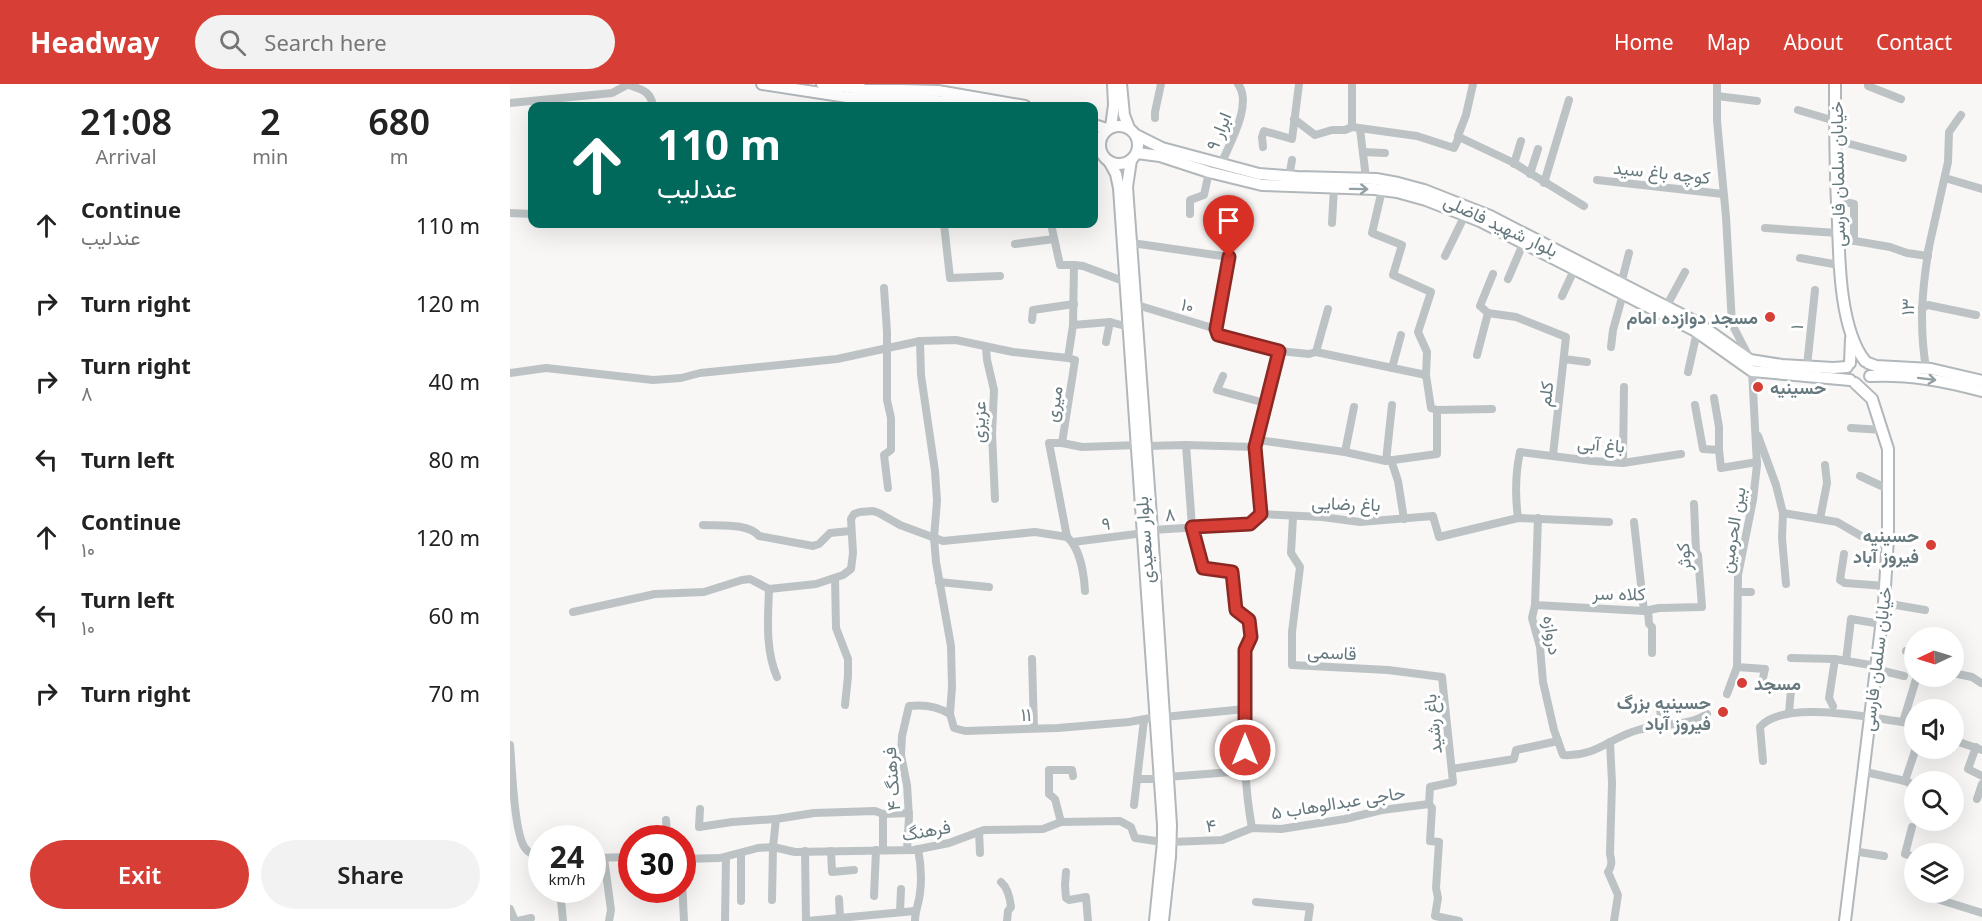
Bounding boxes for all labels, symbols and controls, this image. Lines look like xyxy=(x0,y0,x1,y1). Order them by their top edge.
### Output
search box xyxy=(195,15,615,69)
text: Headway xyxy=(30,23,159,61)
icon: search xyxy=(216,26,249,59)
text: Search here xyxy=(264,27,387,57)
text: Home xyxy=(1614,28,1674,56)
text: Map xyxy=(1707,28,1750,56)
text: About xyxy=(1783,28,1843,56)
text: Contact xyxy=(1876,28,1952,56)
text: 21:08 xyxy=(80,97,172,146)
text: 2 xyxy=(260,97,281,146)
text: 680 xyxy=(368,97,430,146)
street label: خیابان سلمان فارسی xyxy=(1824,101,1850,247)
street label: ابرار ۹ xyxy=(1200,108,1236,154)
text: 110 m xyxy=(657,115,781,172)
icon: ahead xyxy=(558,126,636,204)
text: Arrival xyxy=(96,143,157,170)
text: min xyxy=(252,143,288,170)
text: m xyxy=(390,143,409,170)
street label: کوچه باغ سید xyxy=(1612,155,1712,190)
text: عندلیب xyxy=(657,169,737,206)
one-way arrow xyxy=(1348,183,1368,194)
street label: بلوار شهید فاضلی xyxy=(1440,188,1562,262)
text: Continue xyxy=(81,194,181,224)
pin xyxy=(1203,195,1254,257)
icon: arrive xyxy=(1212,204,1245,237)
icon: ahead xyxy=(30,209,63,242)
text: 110 m xyxy=(416,210,480,240)
text: عندلیب xyxy=(81,224,140,251)
icon: right xyxy=(30,287,63,320)
text: Turn right xyxy=(81,288,191,318)
text: 120 m xyxy=(416,288,480,318)
street label: ۱۰ xyxy=(1178,292,1198,318)
street label: ۱۳ xyxy=(1895,298,1919,316)
place label: مسجد دوازده امام xyxy=(1626,305,1758,330)
marker: مسجد دوازده امام xyxy=(1763,310,1777,324)
street label: ۱ xyxy=(1784,323,1808,331)
text: Turn right xyxy=(81,350,191,380)
icon: right xyxy=(30,365,63,398)
text: 40 m xyxy=(429,366,480,396)
one-way arrow xyxy=(1916,374,1936,385)
place label: حسینیه xyxy=(1770,375,1826,399)
text: ۸ xyxy=(81,380,93,407)
street label: کلم xyxy=(1532,380,1559,408)
marker: حسینیه xyxy=(1751,380,1765,394)
street label: میری xyxy=(1038,384,1068,424)
street label: عزیزی xyxy=(965,400,991,444)
street label: باغ آبی xyxy=(1576,430,1626,459)
icon: left xyxy=(30,443,63,476)
text: Turn left xyxy=(81,444,175,474)
text: 80 m xyxy=(429,444,480,474)
street label: بین الحرمین xyxy=(1713,485,1751,575)
street label: باغ رضایی xyxy=(1311,490,1381,517)
street label: بلوار سعیدی xyxy=(1129,496,1159,584)
street label: ۸ xyxy=(1164,502,1176,526)
text: Continue xyxy=(81,506,181,536)
street label: ۹ xyxy=(1100,511,1112,535)
icon: ahead xyxy=(30,521,63,554)
text: 120 m xyxy=(416,522,480,552)
place label: حسینیه فیروز آباد xyxy=(1853,523,1919,568)
text: ۱۰ xyxy=(81,536,95,563)
marker: حسینیه فیروز آباد xyxy=(1924,538,1938,552)
street label: کوثر xyxy=(1670,542,1696,573)
street label: کلاه سر xyxy=(1591,581,1646,605)
text: Turn left xyxy=(81,584,175,614)
street label: خیابان سلمان فارسی xyxy=(1855,585,1897,733)
icon: left xyxy=(30,599,63,632)
text: 60 m xyxy=(429,600,480,630)
street label: دروازه xyxy=(1538,613,1568,657)
text: ۱۰ xyxy=(81,614,95,641)
north arrow xyxy=(1904,627,1964,687)
map controls xyxy=(1904,627,1964,903)
street label: قاسمی xyxy=(1307,639,1357,665)
place label: مسجد xyxy=(1754,671,1801,695)
marker: مسجد xyxy=(1735,676,1749,690)
icon: right xyxy=(30,677,63,710)
text: Turn right xyxy=(81,678,191,708)
text: 70 m xyxy=(429,678,480,708)
place label: حسینیه بزرگ فیروز آباد xyxy=(1617,690,1711,735)
street label: باغ رشید xyxy=(1417,693,1448,755)
button: sound xyxy=(1904,699,1964,759)
street label: ۱۱ xyxy=(1021,702,1031,726)
marker: حسینیه بزرگ فیروز آباد xyxy=(1716,705,1730,719)
position arrow xyxy=(1213,718,1277,782)
street label: فرهنگ ۴ xyxy=(877,746,905,812)
button: search xyxy=(1904,771,1964,831)
street label: حاجی عبدالوهاب ۵ xyxy=(1269,780,1407,824)
street label: ۴ xyxy=(1205,813,1217,837)
street label: فرهنگ xyxy=(900,814,952,846)
speed limit sign: 30 xyxy=(618,825,696,903)
text: 24 xyxy=(550,836,584,877)
button: Exit xyxy=(30,840,249,909)
button: Share xyxy=(261,840,480,909)
button: layers xyxy=(1904,843,1964,903)
text: km/h xyxy=(549,869,585,889)

